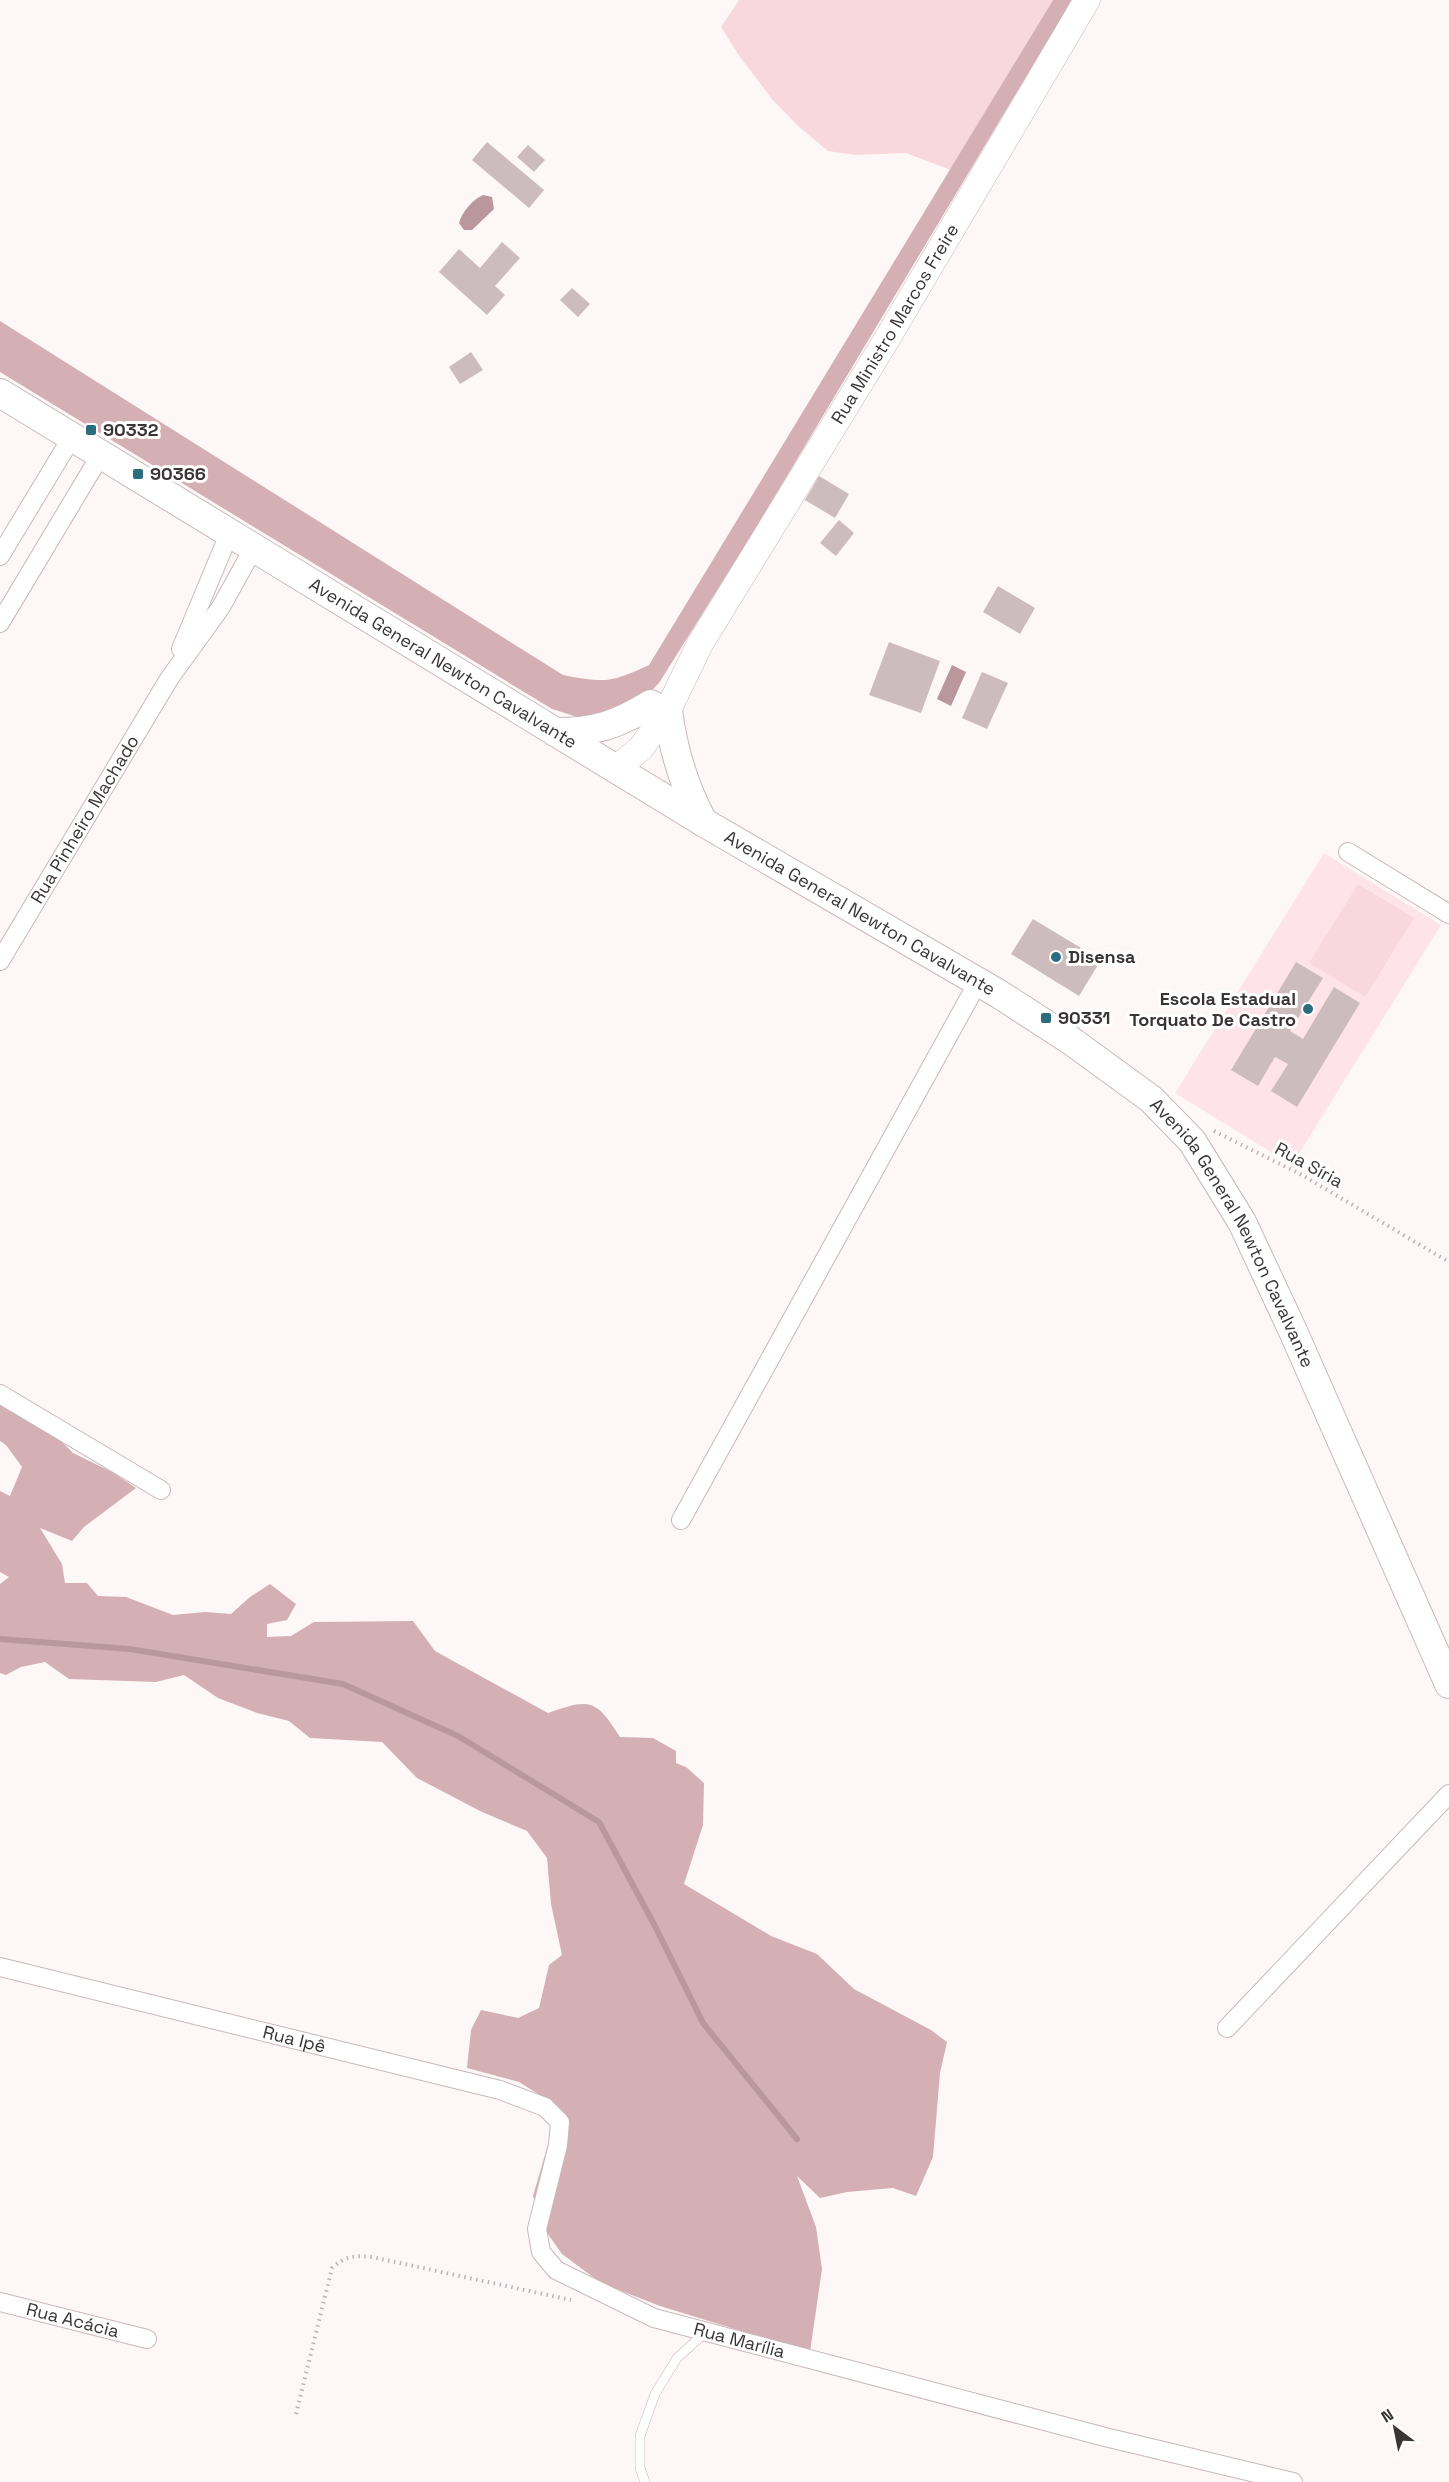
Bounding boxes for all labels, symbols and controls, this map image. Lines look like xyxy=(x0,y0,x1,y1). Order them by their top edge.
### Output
street label: Rua Ministro Marcos Freire xyxy=(826,219,963,428)
place label: 90332 xyxy=(103,418,159,441)
marker: 90332 xyxy=(84,423,98,437)
place label: 90366 xyxy=(150,462,206,485)
marker: 90366 xyxy=(131,467,145,481)
street label: Avenida General Newton Cavalvante xyxy=(305,572,581,753)
street label: Rua Pinheiro Machado xyxy=(25,731,144,908)
street label: Avenida General Newton Cavalvante xyxy=(720,825,1000,1000)
place label: Disensa xyxy=(1068,945,1136,968)
marker: Disensa xyxy=(1049,950,1063,964)
place label: Escola Estadual Torquato De Castro xyxy=(1129,987,1296,1031)
marker: Escola Estadual Torquato De Castro xyxy=(1301,1002,1315,1016)
place label: 90331 xyxy=(1058,1006,1111,1029)
marker: 90331 xyxy=(1039,1011,1053,1025)
street label: Avenida General Newton Cavalvante xyxy=(1146,1093,1320,1371)
street label: Rua Síria xyxy=(1271,1136,1347,1193)
street label: Rua Ipê xyxy=(261,2020,328,2058)
street label: Rua Acácia xyxy=(24,2297,122,2343)
street label: Rua Marília xyxy=(691,2317,788,2363)
north arrow xyxy=(1365,2398,1425,2458)
text: N xyxy=(1377,2404,1397,2427)

